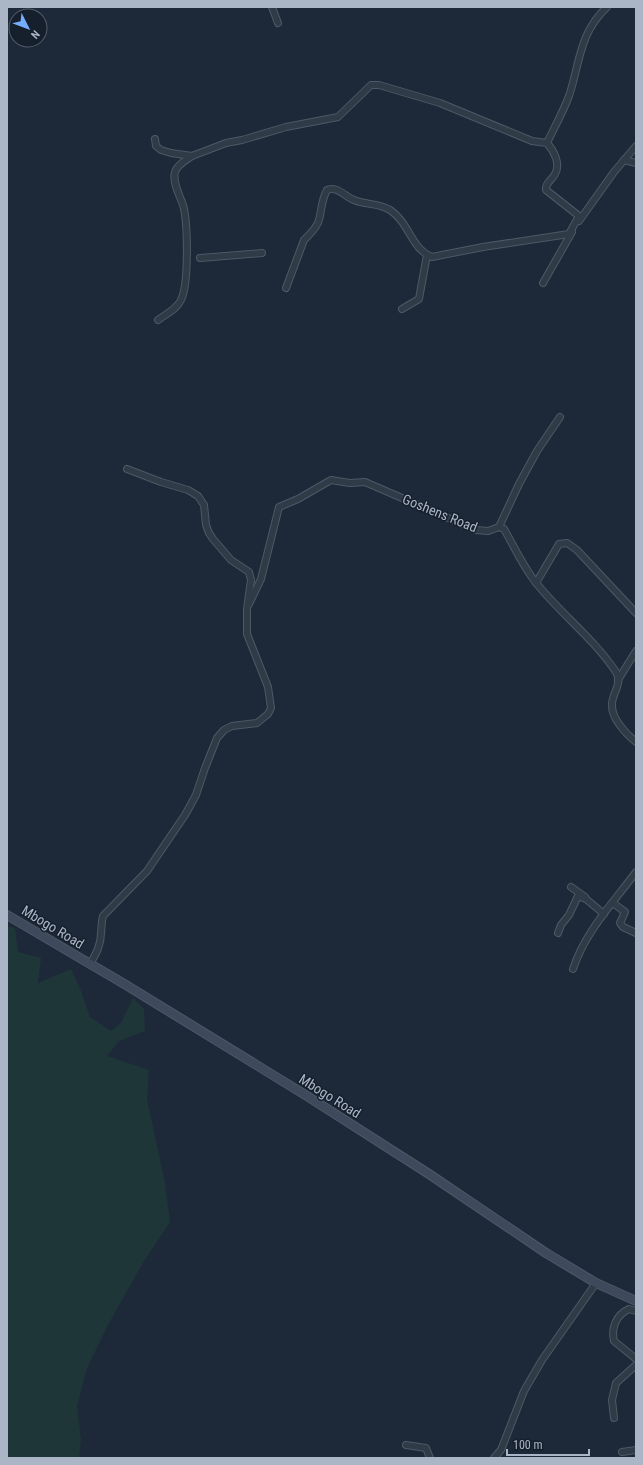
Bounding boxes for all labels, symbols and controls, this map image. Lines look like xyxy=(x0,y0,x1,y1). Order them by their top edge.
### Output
north arrow xyxy=(8,8,48,48)
text: N xyxy=(28,27,42,41)
street label: Goshens Road xyxy=(400,491,480,535)
street label: Mbogo Road xyxy=(19,902,87,952)
street label: Mbogo Road xyxy=(296,1071,364,1121)
scale bar xyxy=(507,1431,589,1457)
text: 100 m xyxy=(513,1438,543,1452)

